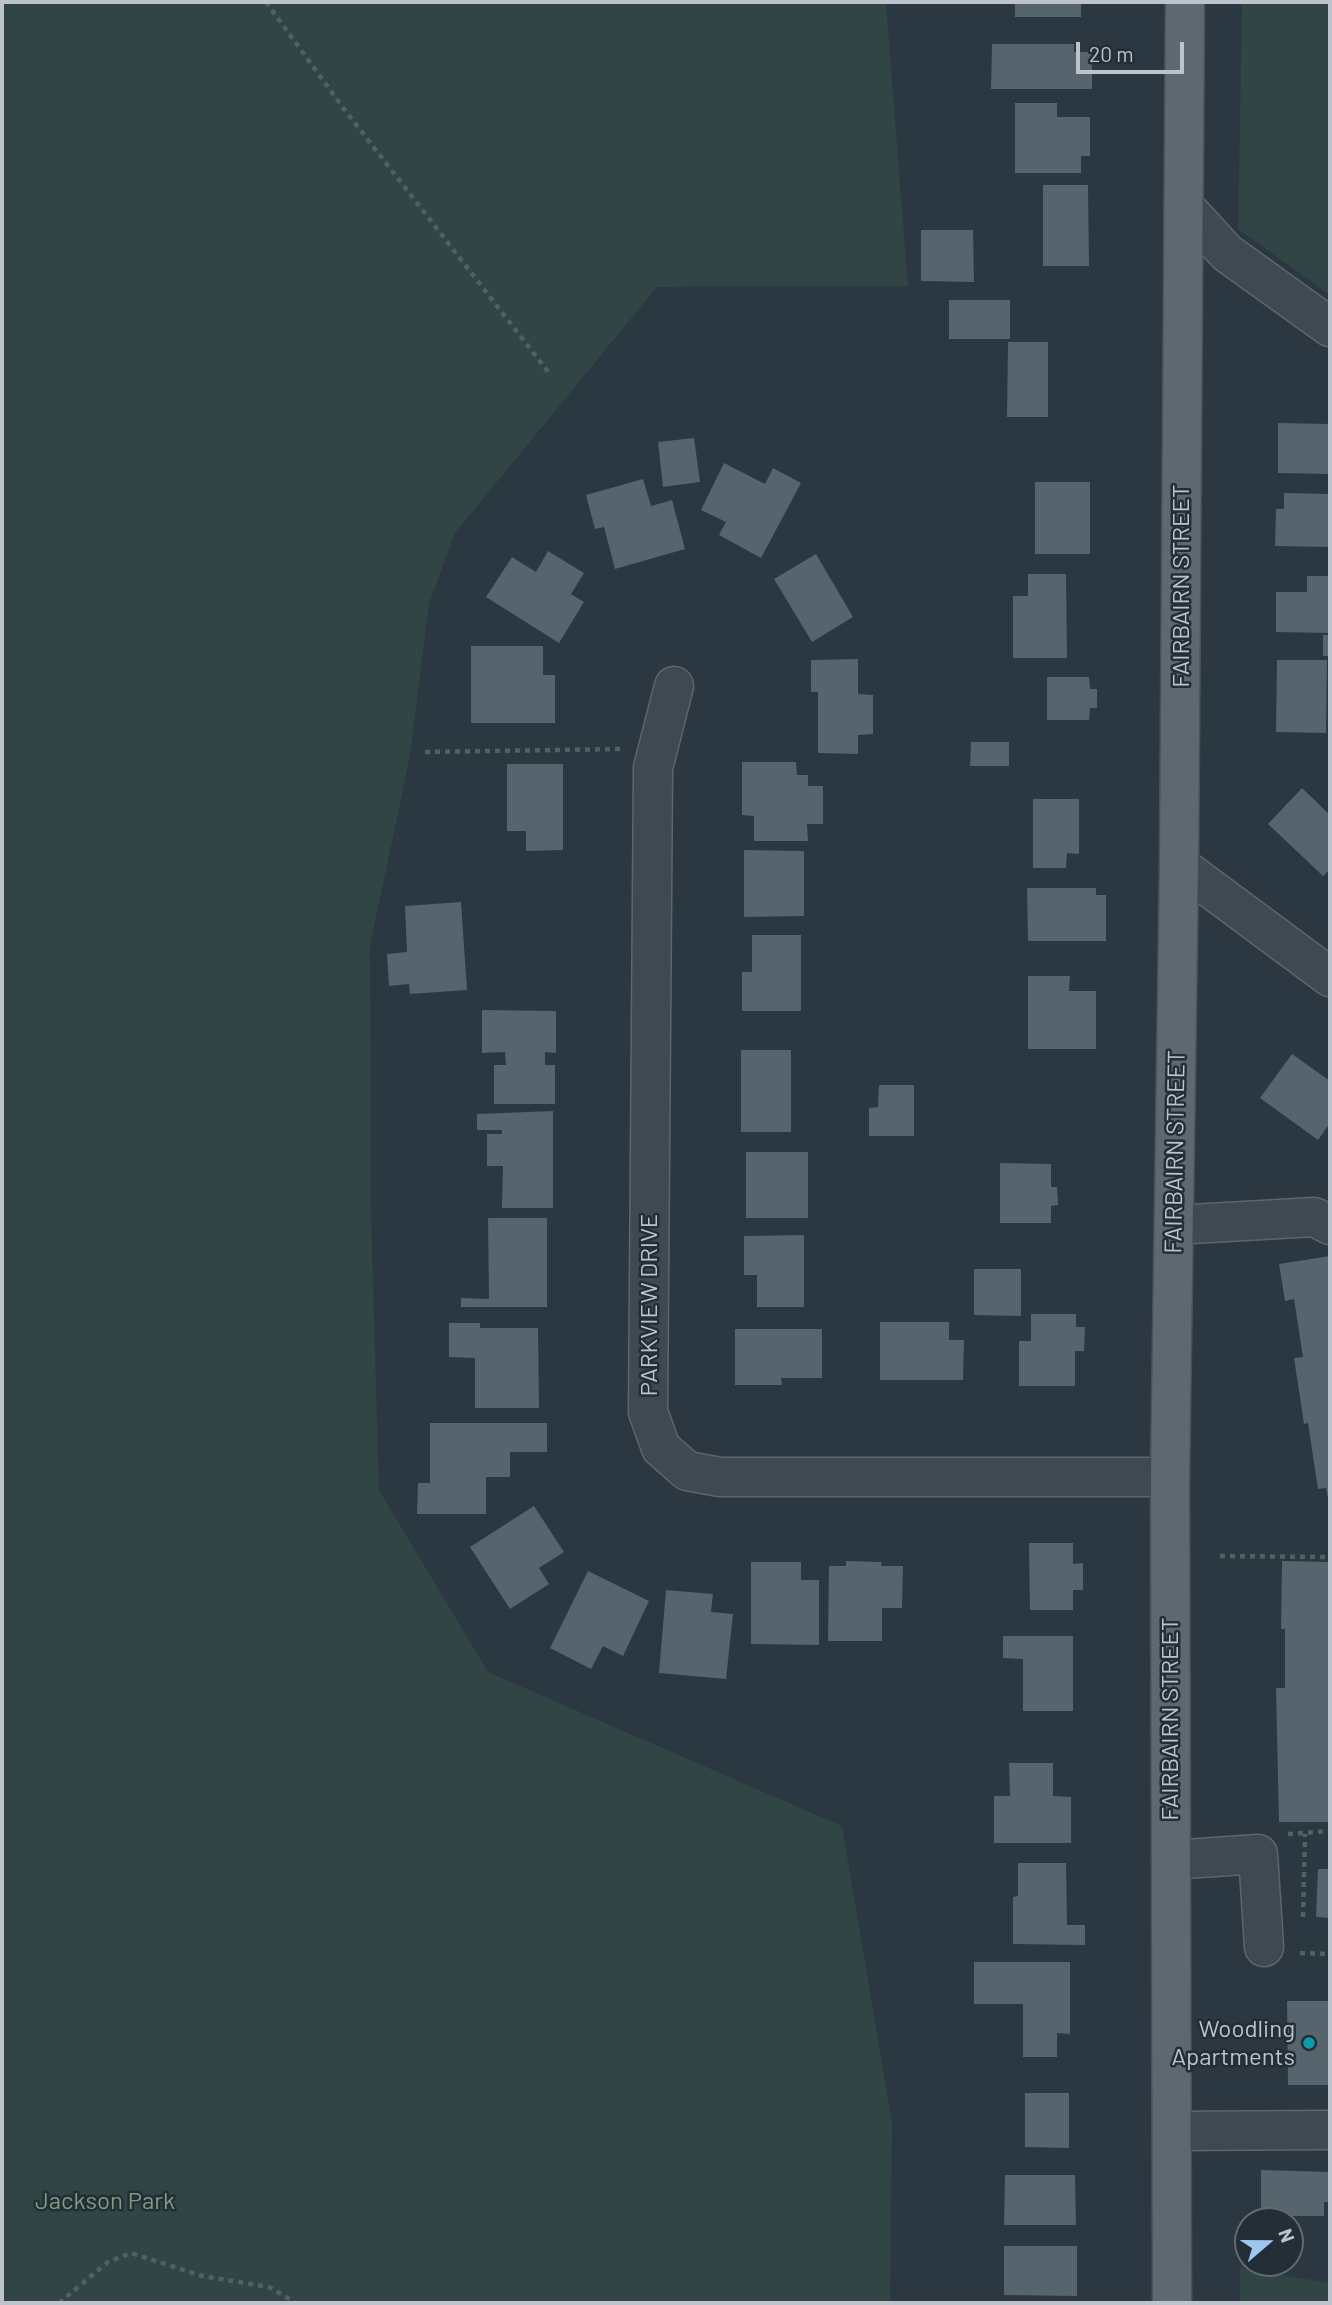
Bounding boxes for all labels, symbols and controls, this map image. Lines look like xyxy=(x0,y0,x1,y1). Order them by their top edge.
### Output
scale bar xyxy=(1080,28,1188,72)
text: 20 m xyxy=(1089,41,1134,66)
street label: FAIRBAIRN STREET xyxy=(1167,484,1195,688)
street label: FAIRBAIRN STREET xyxy=(1159,1050,1191,1254)
street label: PARKVIEW DRIVE xyxy=(635,1214,663,1396)
street label: FAIRBAIRN STREET xyxy=(1156,1617,1184,1821)
place label: Woodling Apartments xyxy=(1171,2015,1295,2071)
marker: Woodling Apartments xyxy=(1301,2035,1317,2051)
park label: Jackson Park xyxy=(35,2187,175,2215)
north arrow xyxy=(1234,2207,1304,2277)
text: N xyxy=(1274,2225,1300,2245)

